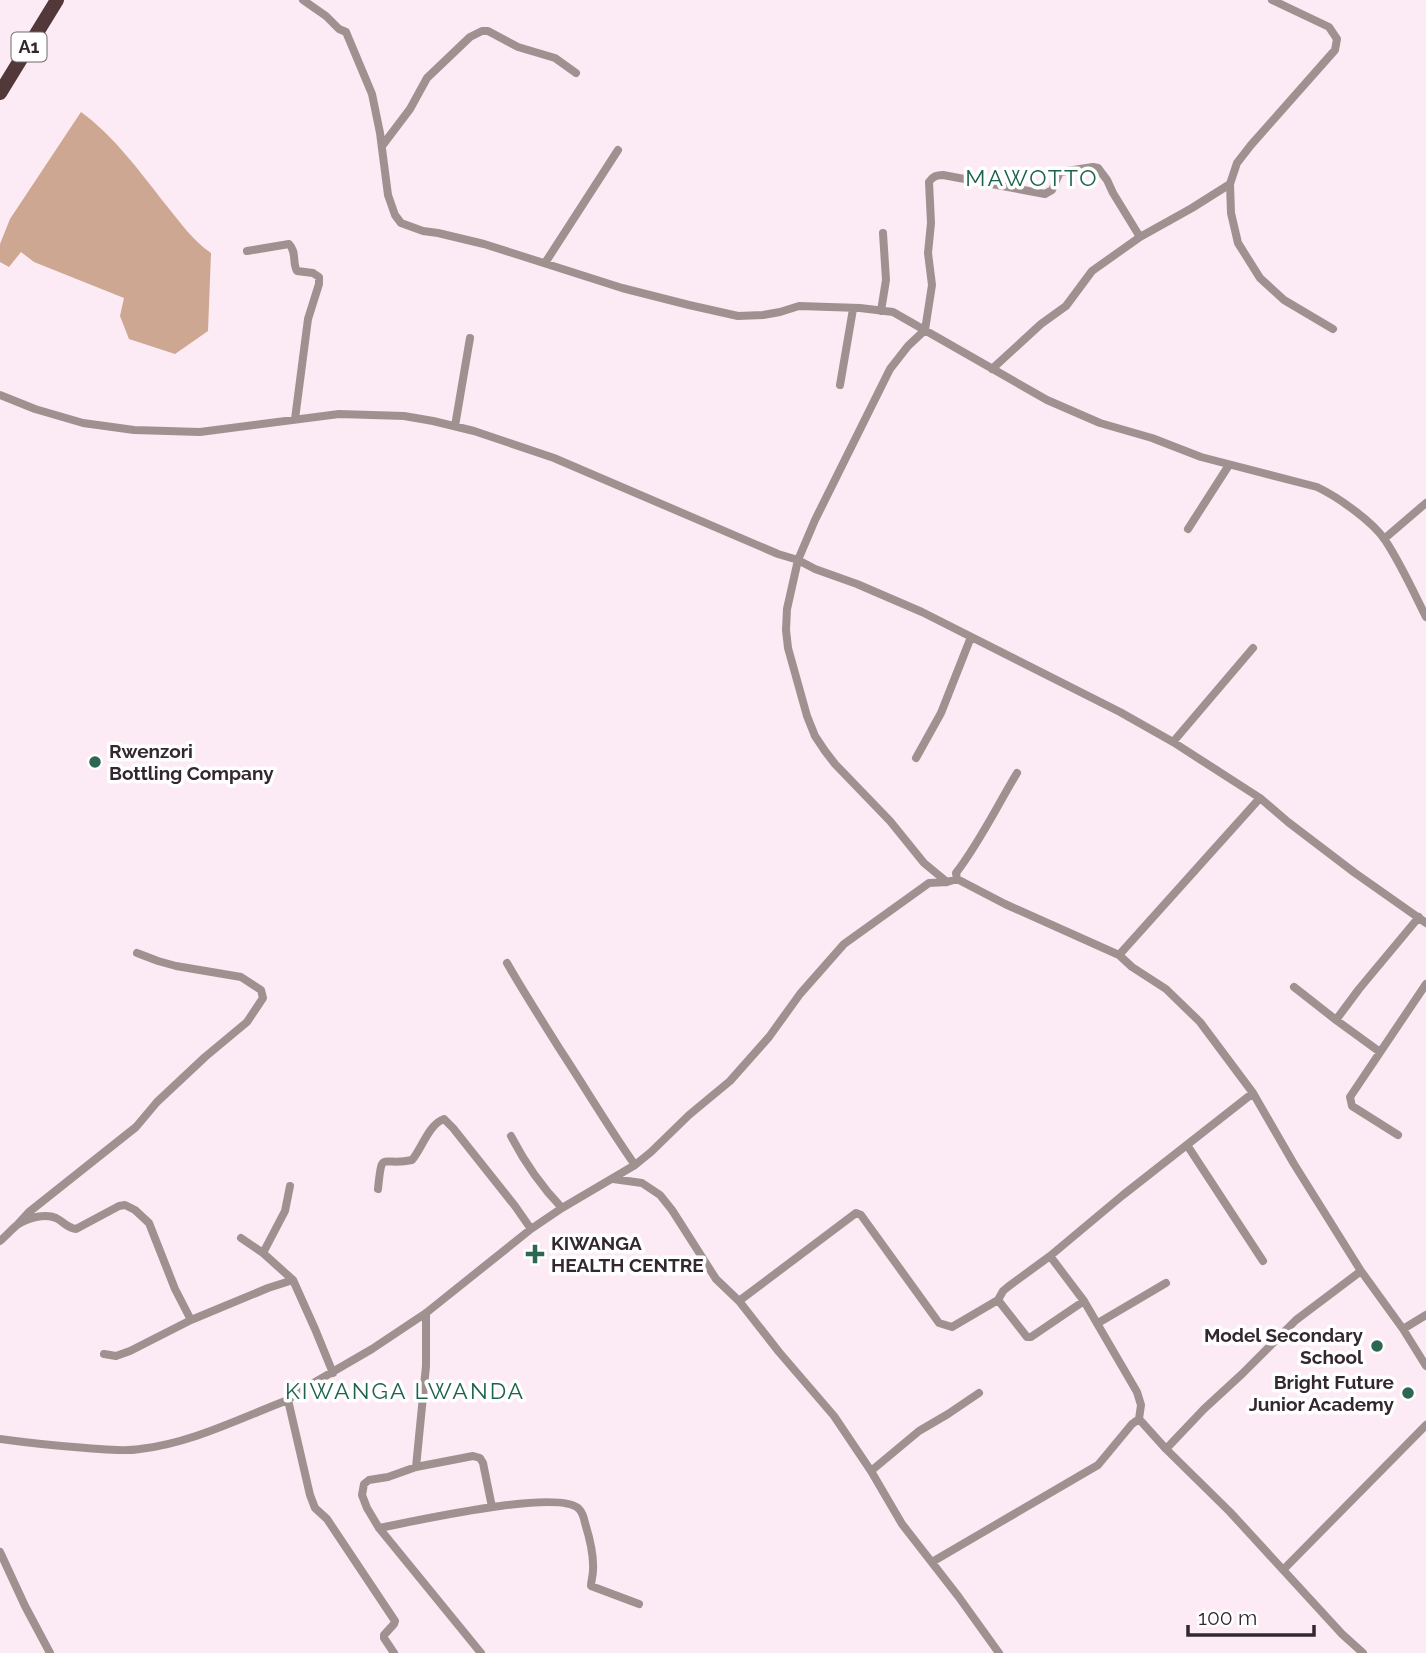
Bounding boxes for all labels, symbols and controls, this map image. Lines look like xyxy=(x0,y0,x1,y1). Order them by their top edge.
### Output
road number: A1 xyxy=(12,32,46,62)
district label: MAWOTTO xyxy=(965,164,1099,191)
place label: Rwenzori Bottling Company xyxy=(109,740,274,784)
marker: Rwenzori Bottling Company xyxy=(87,754,103,770)
place label: KIWANGA HEALTH CENTRE xyxy=(551,1232,704,1276)
marker: KIWANGA HEALTH CENTRE xyxy=(525,1244,545,1264)
place label: Model Secondary School xyxy=(1204,1324,1364,1368)
marker: Model Secondary School xyxy=(1369,1338,1385,1354)
place label: Bright Future Junior Academy xyxy=(1249,1371,1395,1415)
district label: KIWANGA LWANDA xyxy=(285,1377,525,1404)
marker: Bright Future Junior Academy xyxy=(1400,1385,1416,1401)
scale bar xyxy=(1188,1594,1314,1638)
text: 100 m xyxy=(1198,1605,1257,1630)

